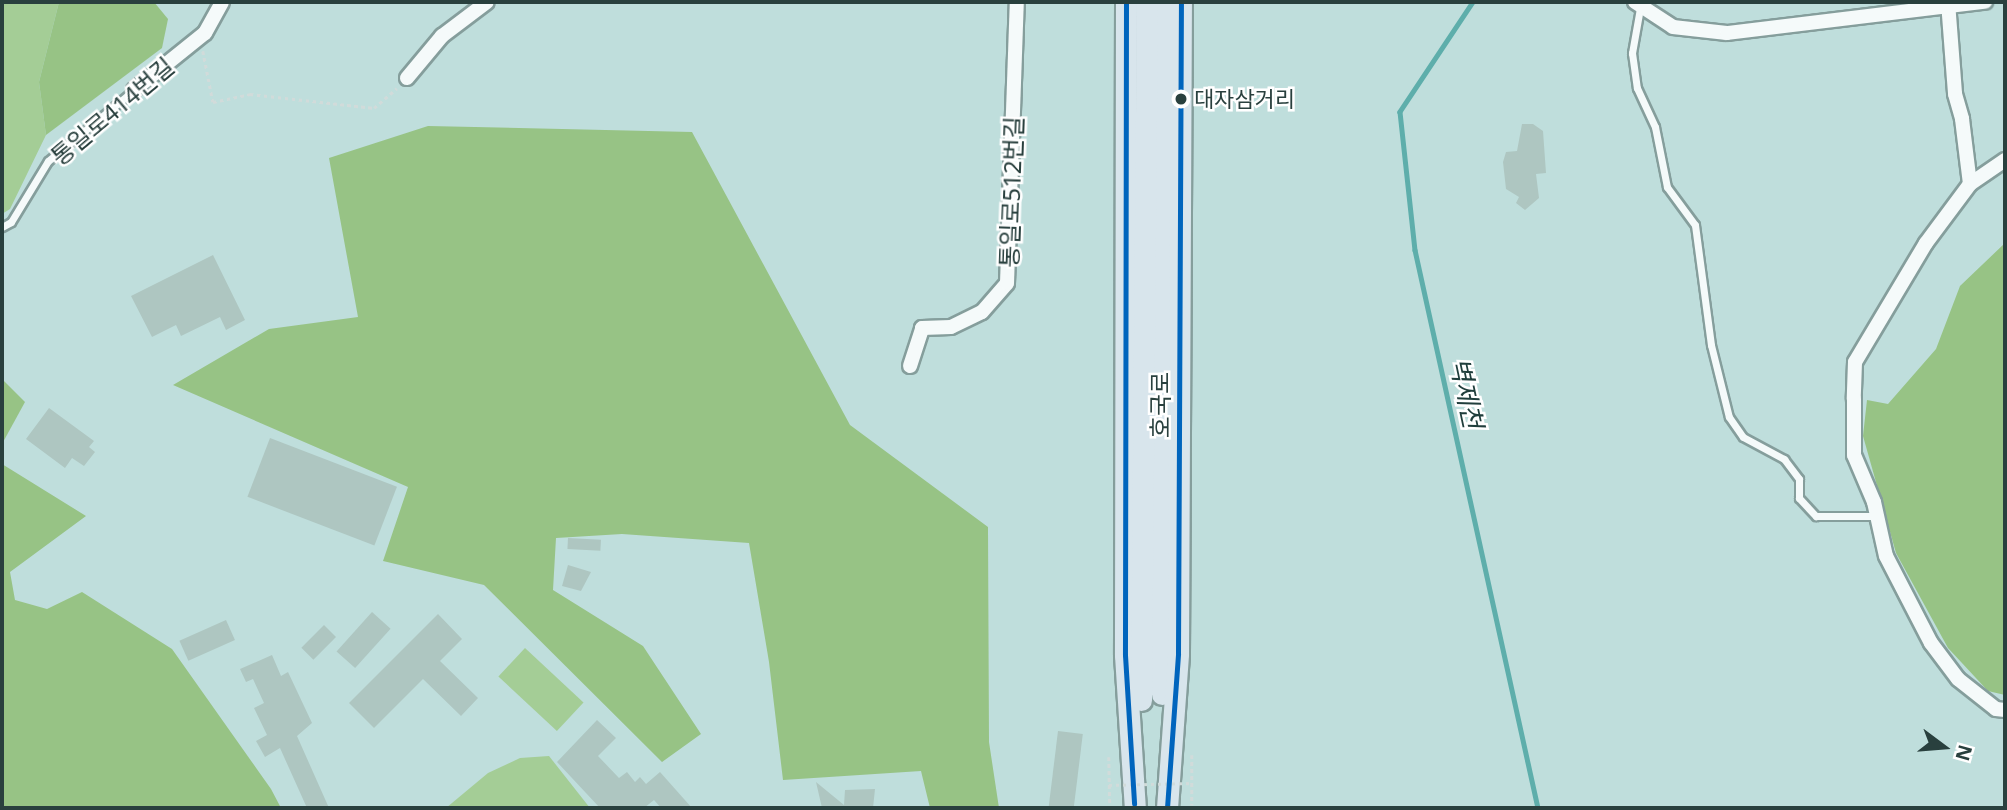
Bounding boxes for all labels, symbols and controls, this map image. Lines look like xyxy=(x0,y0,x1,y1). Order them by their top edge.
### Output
street label: 통일로414번길 xyxy=(45,51,179,171)
place label: 대자삼거리 xyxy=(1194,86,1295,112)
marker: 대자삼거리 xyxy=(1174,92,1188,106)
street label: 통일로512번길 xyxy=(994,116,1028,268)
water label: 벽제천 xyxy=(1443,355,1489,431)
street label: 호국로 xyxy=(1146,372,1174,438)
north arrow xyxy=(1909,712,1979,782)
text: N xyxy=(1950,742,1979,764)

